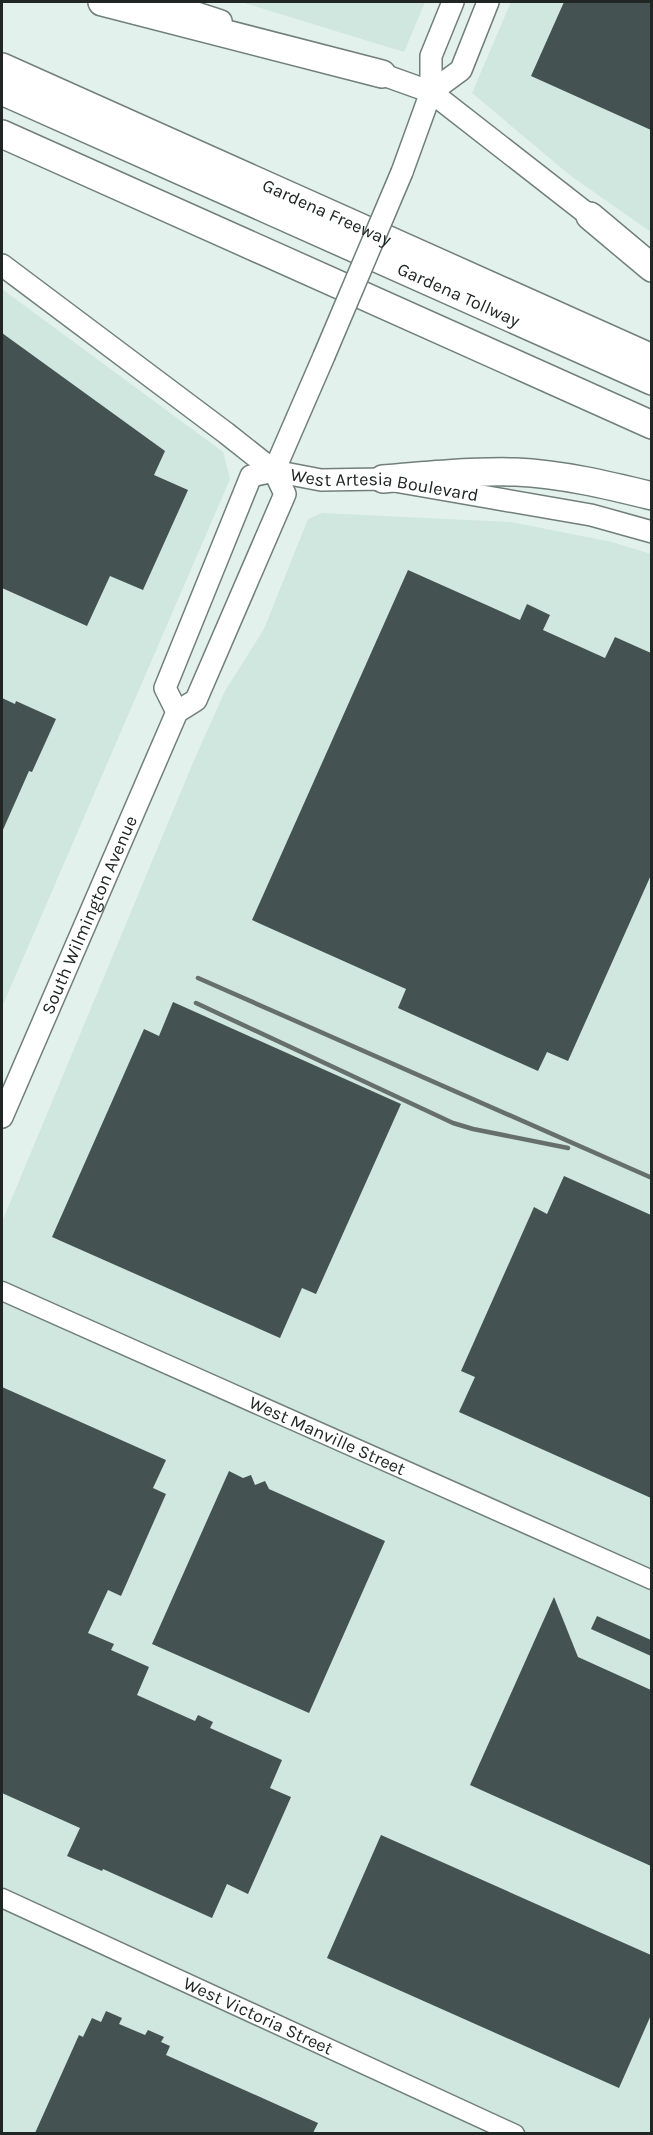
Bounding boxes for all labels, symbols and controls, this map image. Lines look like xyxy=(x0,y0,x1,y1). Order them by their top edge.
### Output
street label: Gardena Freeway xyxy=(259,174,395,251)
street label: Gardena Tollway xyxy=(394,258,524,332)
street label: West Artesia Boulevard xyxy=(289,463,480,506)
street label: South Wilmington Avenue xyxy=(37,812,142,1018)
street label: West Manville Street xyxy=(246,1391,409,1480)
street label: West Victoria Street xyxy=(180,1972,337,2060)

